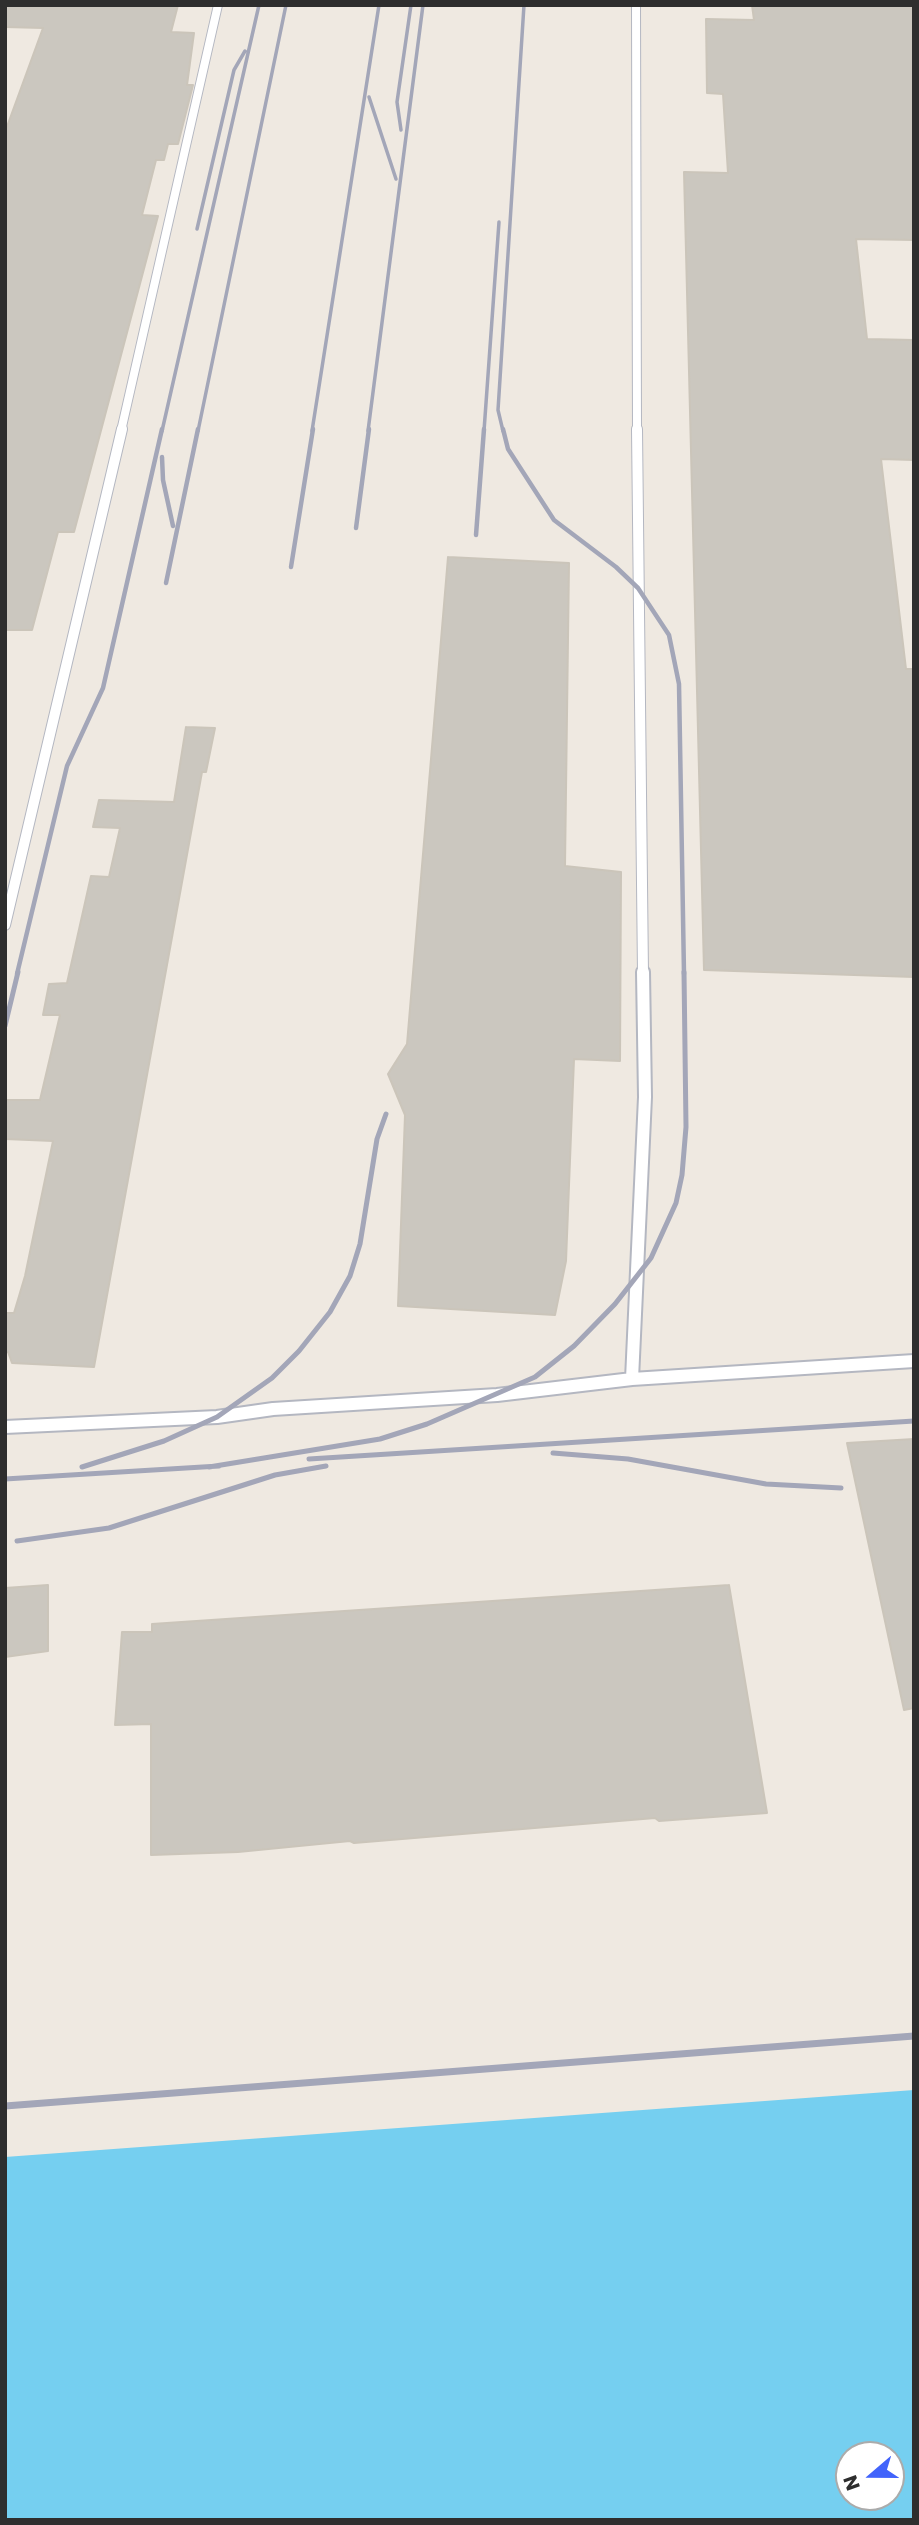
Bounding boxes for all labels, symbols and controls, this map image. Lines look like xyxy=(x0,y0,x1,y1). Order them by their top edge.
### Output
north arrow xyxy=(835,2441,905,2511)
text: N xyxy=(837,2471,867,2494)

